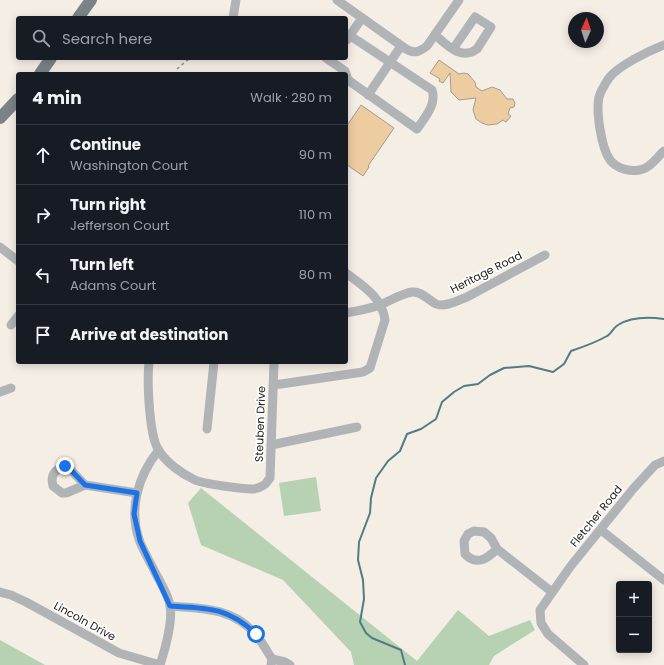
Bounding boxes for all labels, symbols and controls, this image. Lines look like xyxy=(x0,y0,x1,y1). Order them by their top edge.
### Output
north arrow xyxy=(568,12,604,48)
search box xyxy=(16,16,348,60)
icon: search xyxy=(30,27,52,49)
text: Search here xyxy=(62,28,152,49)
text: 4 min xyxy=(32,86,82,110)
text: Walk · 280 m xyxy=(250,88,332,107)
text: Continue xyxy=(70,134,141,155)
icon: ahead xyxy=(32,144,54,166)
text: 90 m xyxy=(299,145,332,164)
text: Washington Court xyxy=(70,156,188,175)
text: Turn right xyxy=(70,194,146,215)
icon: right xyxy=(32,204,54,226)
text: 110 m xyxy=(299,205,332,224)
text: Jefferson Court xyxy=(70,216,170,235)
street label: Heritage Road xyxy=(447,247,525,297)
text: Turn left xyxy=(70,254,134,275)
icon: left xyxy=(32,264,54,286)
text: 80 m xyxy=(299,265,332,284)
text: Adams Court xyxy=(70,276,156,295)
icon: arrive xyxy=(32,324,54,346)
text: Arrive at destination xyxy=(70,324,228,345)
street label: Steuben Drive xyxy=(251,386,269,462)
route end xyxy=(56,457,74,475)
street label: Fletcher Road xyxy=(566,482,626,550)
map controls xyxy=(616,581,652,653)
button: + xyxy=(616,581,652,617)
street label: Lincoln Drive xyxy=(51,597,119,645)
button: − xyxy=(616,617,652,653)
route start xyxy=(247,625,265,643)

